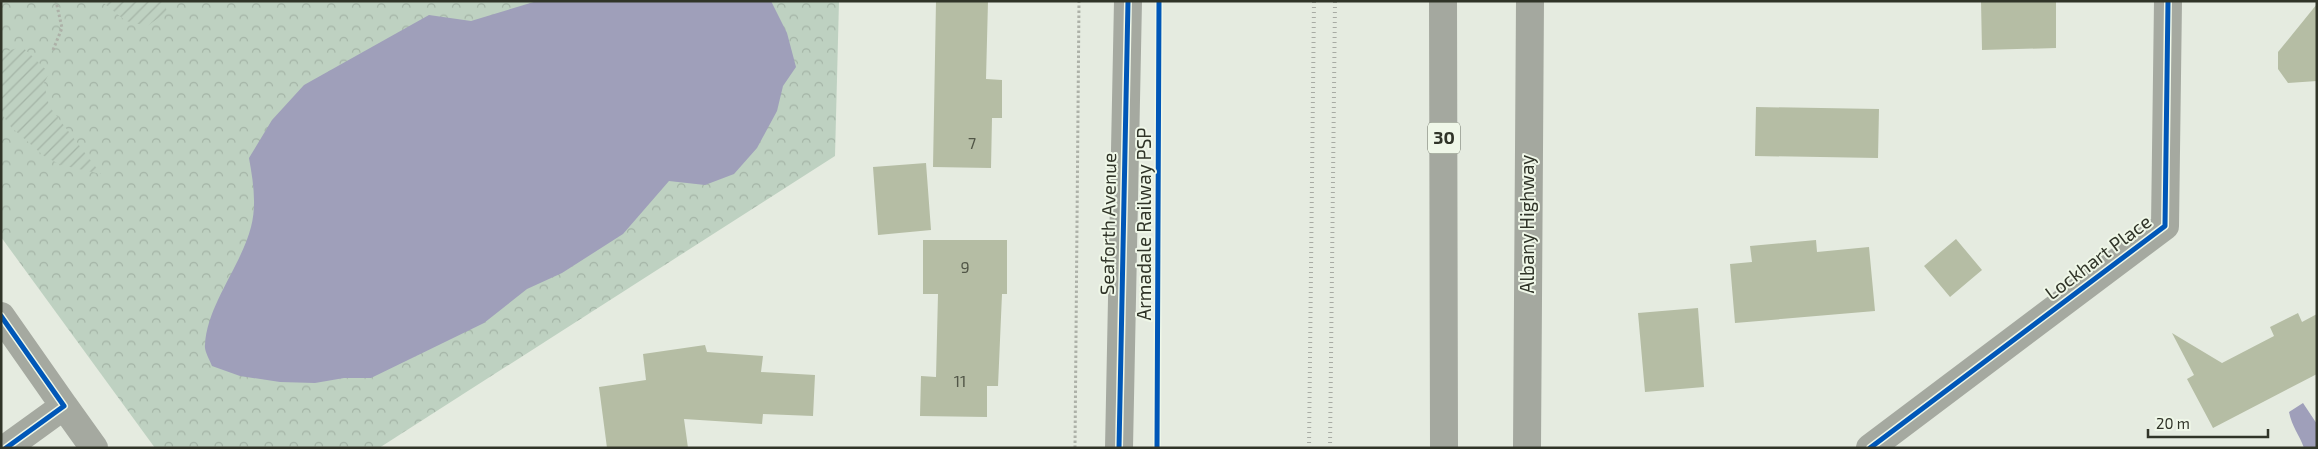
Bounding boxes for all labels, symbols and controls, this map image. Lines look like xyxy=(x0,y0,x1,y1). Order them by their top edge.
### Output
road number: 30 xyxy=(1428,122,1460,154)
street label: Armadale Railway PSP xyxy=(1132,127,1155,321)
house number: 7 xyxy=(968,133,976,152)
street label: Seaforth Avenue xyxy=(1095,153,1120,295)
street label: Albany Highway xyxy=(1515,155,1538,293)
street label: Lockhart Place xyxy=(2040,209,2155,304)
house number: 9 xyxy=(960,257,970,276)
house number: 11 xyxy=(954,371,966,390)
scale bar xyxy=(2148,406,2268,438)
text: 20 m xyxy=(2156,414,2190,432)

